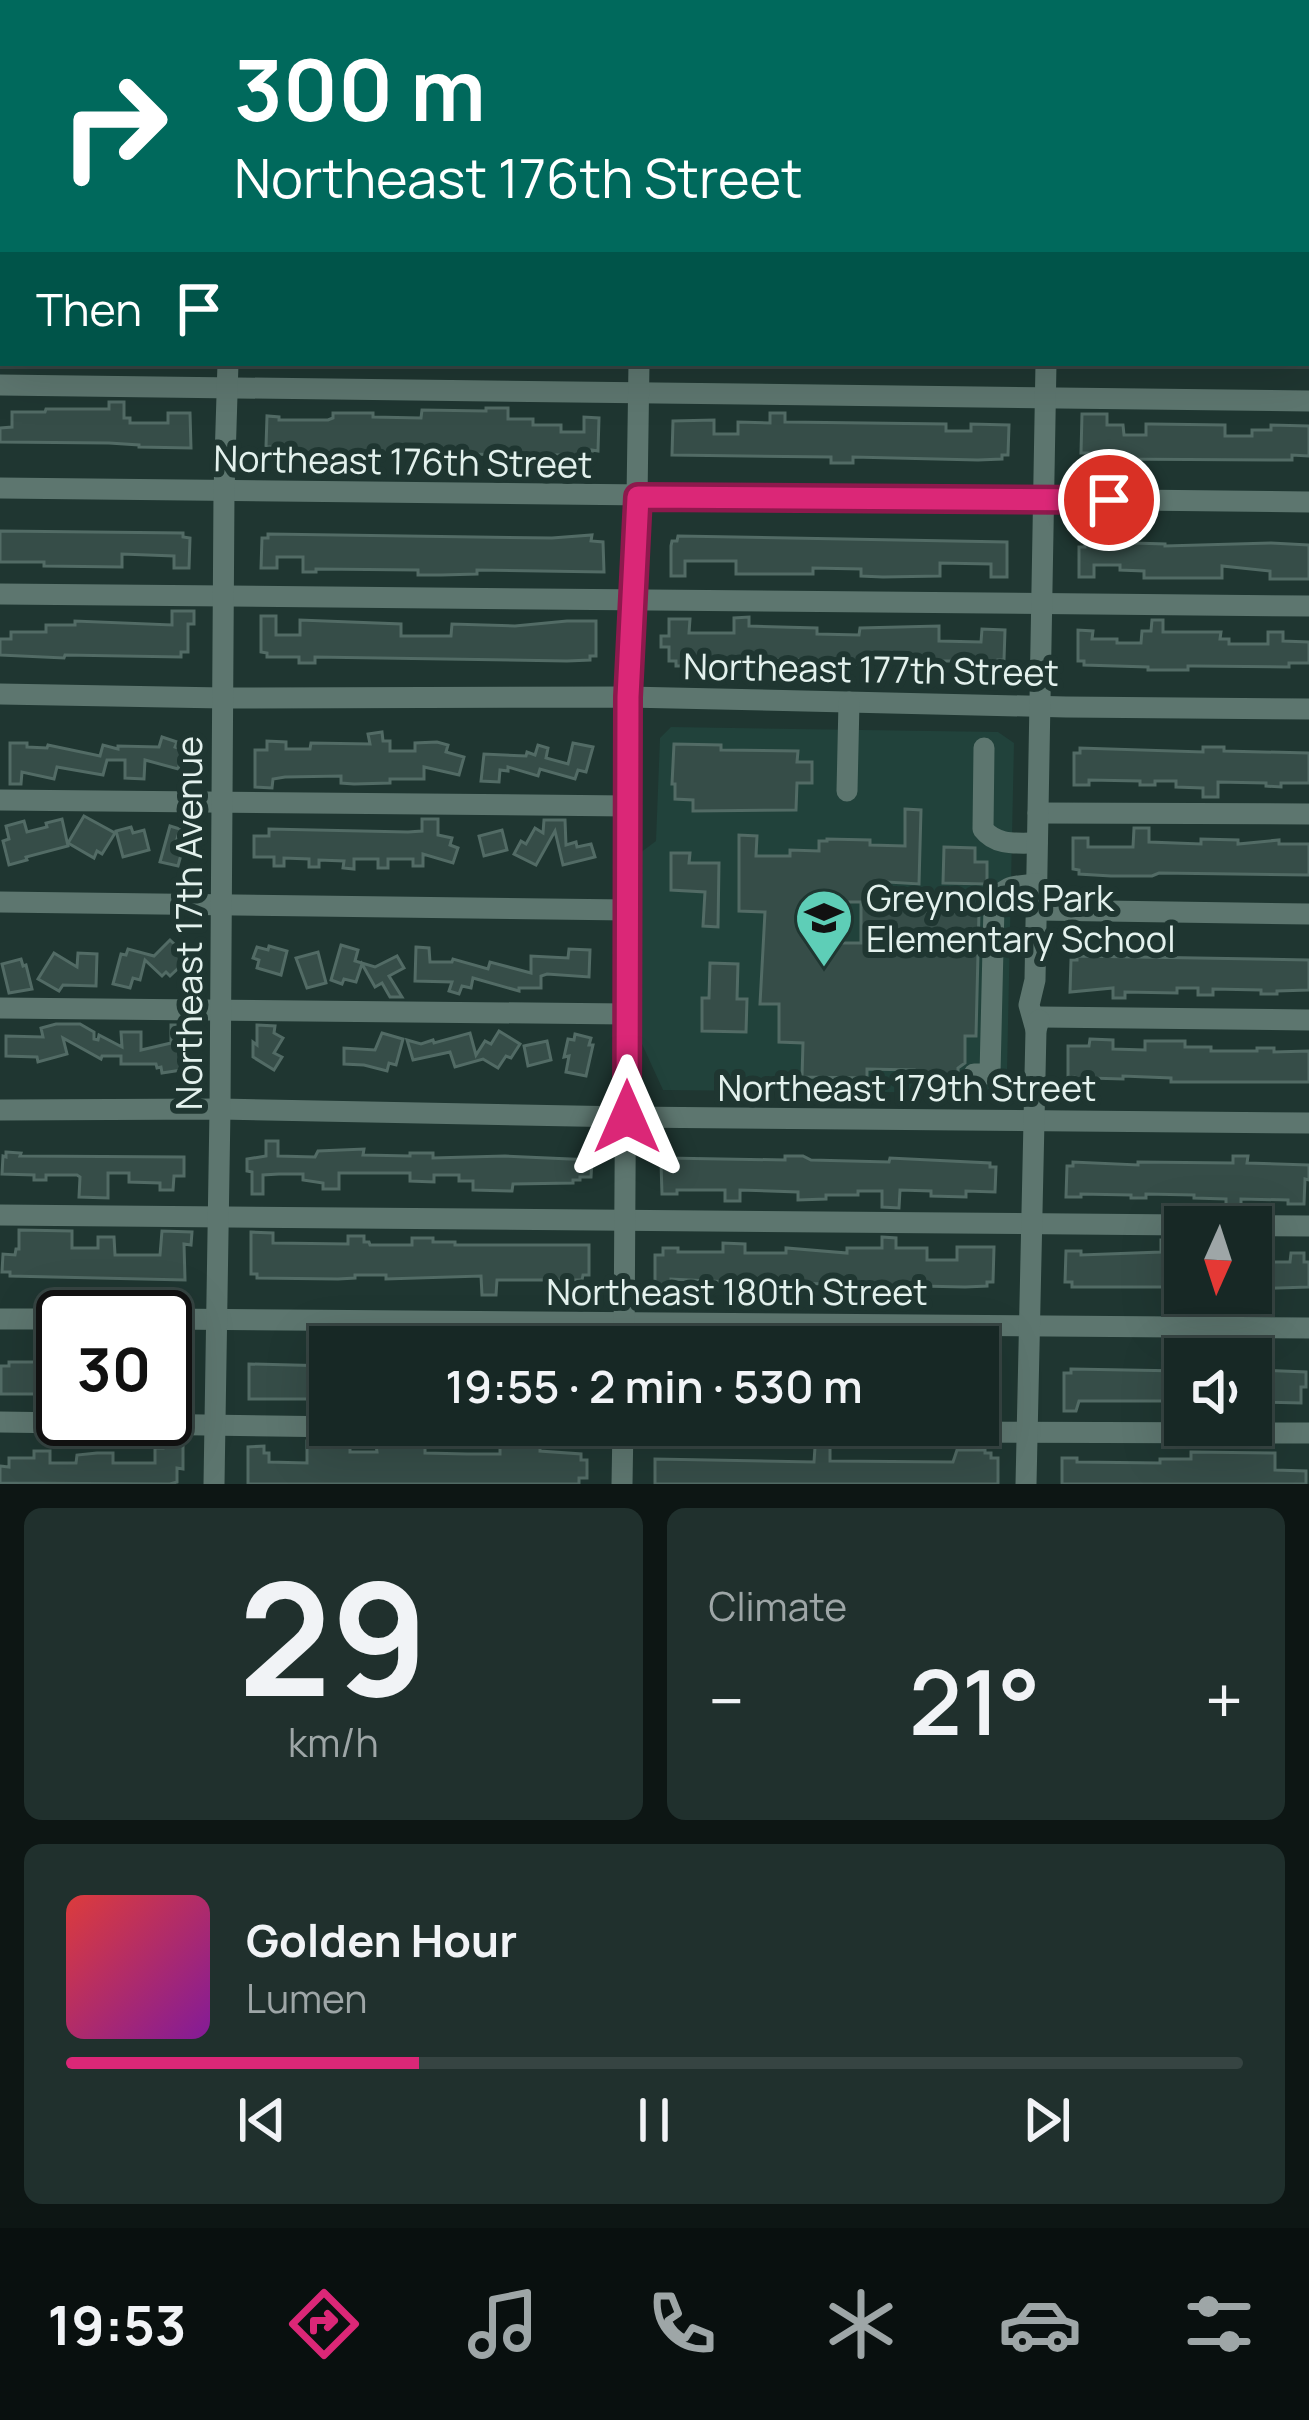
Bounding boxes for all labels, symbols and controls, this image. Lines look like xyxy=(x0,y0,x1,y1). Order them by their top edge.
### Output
text: 300 m xyxy=(234,31,486,146)
icon: right xyxy=(36,48,192,204)
text: Northeast 176th Street xyxy=(234,140,803,214)
icon: arrive xyxy=(166,276,232,342)
text: Then xyxy=(36,278,142,340)
street label: Northeast 176th Street xyxy=(213,433,593,489)
pin xyxy=(1058,449,1160,551)
icon: arrive xyxy=(1076,467,1142,533)
street label: Northeast 177th Street xyxy=(683,641,1059,697)
street label: Northeast 17th Avenue xyxy=(164,736,213,1110)
place label: Greynolds Park Elementary School xyxy=(866,873,1176,963)
school or university icon: Greynolds Park Elementary School xyxy=(793,887,855,969)
position arrow xyxy=(564,1054,690,1180)
street label: Northeast 179th Street xyxy=(717,1063,1097,1112)
north arrow xyxy=(1164,1206,1272,1314)
map controls xyxy=(1164,1206,1272,1446)
street label: Northeast 180th Street xyxy=(546,1267,928,1316)
speed limit sign: 30 xyxy=(36,1290,192,1446)
button: sound xyxy=(1164,1338,1272,1446)
text: 19:55 · 2 min · 530 m xyxy=(445,1355,863,1417)
text: 29 xyxy=(238,1530,428,1743)
text: Climate xyxy=(709,1579,847,1633)
text: 21° xyxy=(909,1639,1040,1762)
text: − xyxy=(709,1655,744,1745)
text: + xyxy=(1205,1655,1243,1745)
text: km/h xyxy=(288,1715,379,1769)
text: Golden Hour xyxy=(246,1909,517,1971)
text: Lumen xyxy=(246,1971,367,2025)
icon: previous xyxy=(229,2087,295,2153)
icon: pause xyxy=(621,2087,687,2153)
icon: next xyxy=(1014,2087,1080,2153)
icon: directions xyxy=(282,2282,366,2366)
icon: music xyxy=(461,2282,545,2366)
icon: phone xyxy=(640,2282,724,2366)
icon: climate xyxy=(819,2282,903,2366)
icon: car xyxy=(998,2282,1082,2366)
icon: filters xyxy=(1177,2282,1261,2366)
text: 19:53 xyxy=(48,2287,186,2361)

